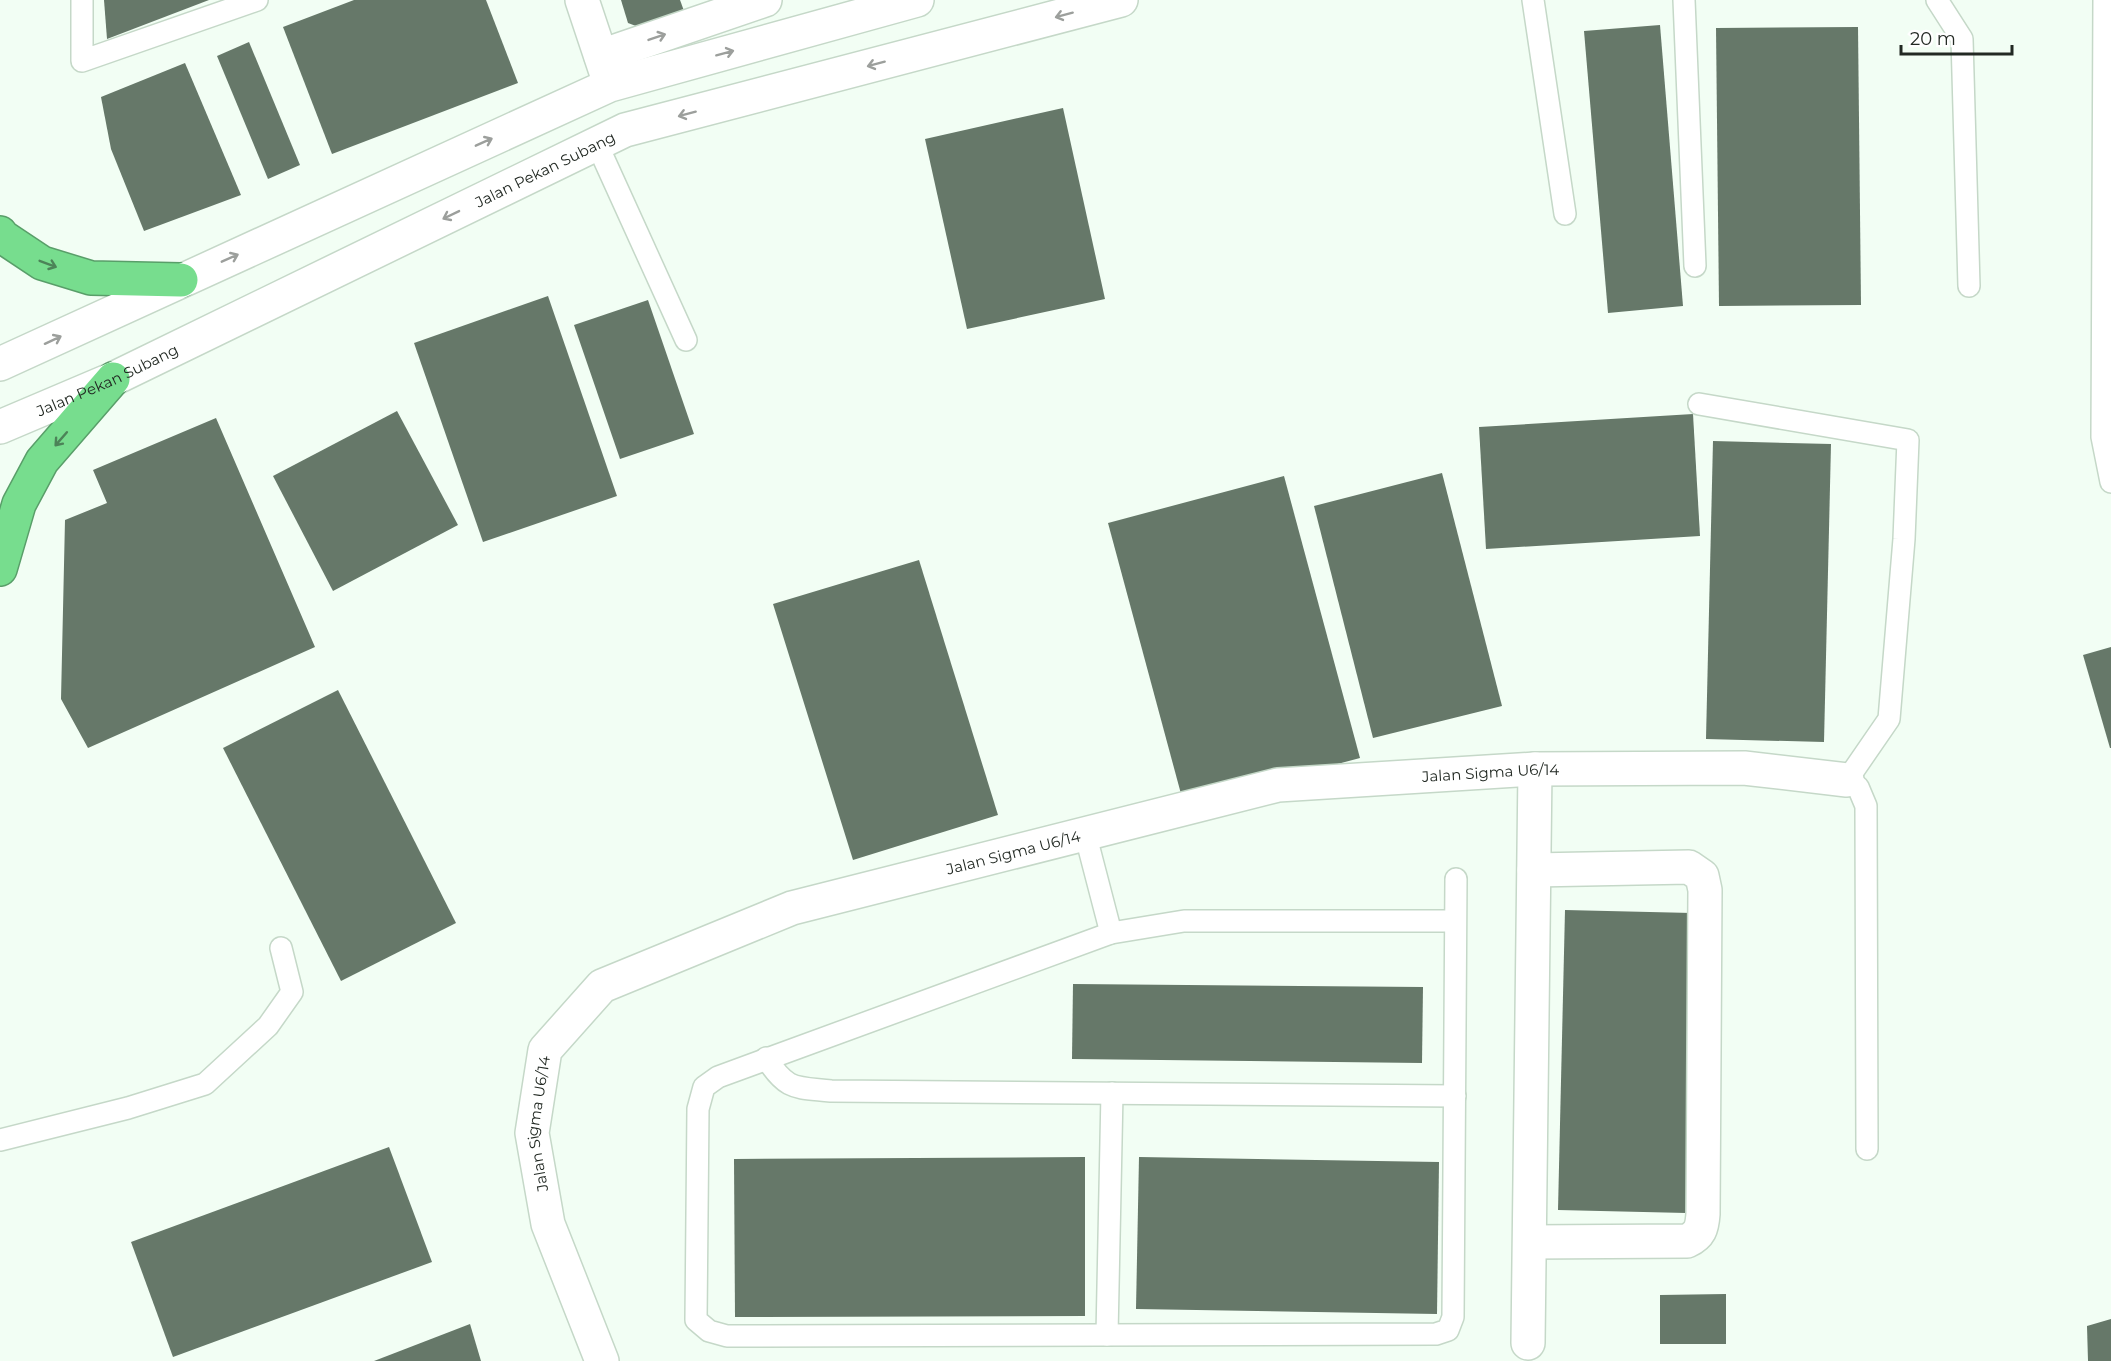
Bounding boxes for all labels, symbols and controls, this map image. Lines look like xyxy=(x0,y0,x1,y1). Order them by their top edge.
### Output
one-way arrow xyxy=(1055,10,1074,21)
scale bar xyxy=(1901,18,2012,56)
text: 20 m xyxy=(1910,28,1956,50)
one-way arrow xyxy=(647,31,666,42)
one-way arrow xyxy=(715,47,734,58)
one-way arrow xyxy=(867,59,886,71)
one-way arrow xyxy=(678,109,697,120)
street label: Jalan Pekan Subang xyxy=(471,127,618,212)
one-way arrow xyxy=(475,136,493,147)
one-way arrow xyxy=(442,209,460,221)
one-way arrow xyxy=(221,251,239,263)
one-way arrow xyxy=(39,260,57,271)
one-way arrow xyxy=(44,333,62,345)
street label: Jalan Pekan Subang xyxy=(32,339,181,420)
one-way arrow xyxy=(54,431,68,446)
street label: Jalan Sigma U6/14 xyxy=(1420,759,1559,786)
street label: Jalan Sigma U6/14 xyxy=(943,826,1082,878)
street label: Jalan Sigma U6/14 xyxy=(522,1054,553,1194)

